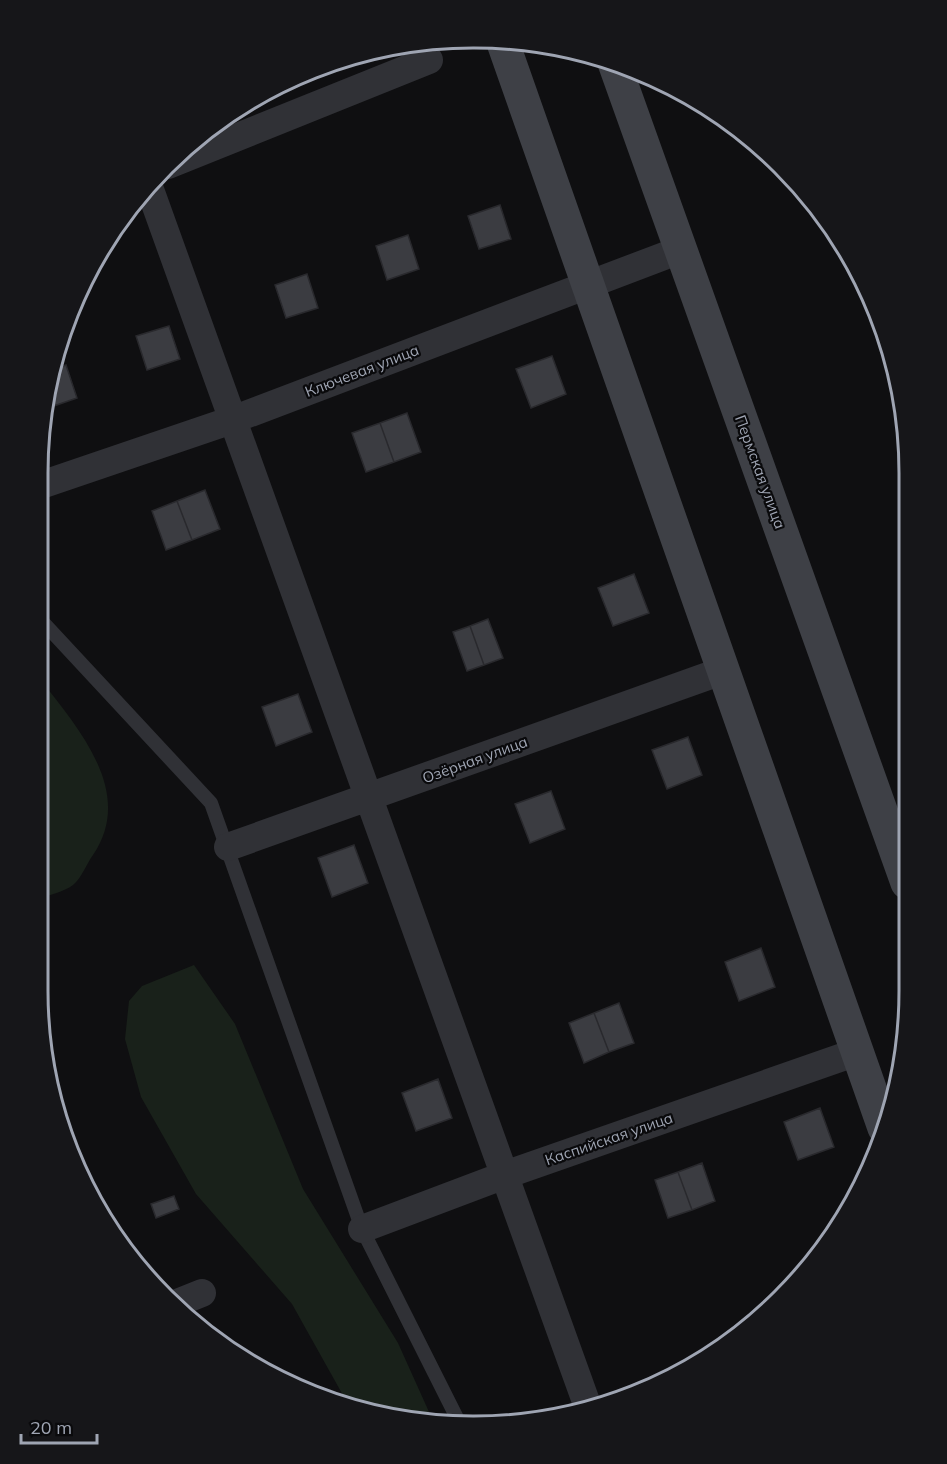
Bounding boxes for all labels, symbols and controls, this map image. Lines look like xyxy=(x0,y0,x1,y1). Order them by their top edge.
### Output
street label: Ключевая улица xyxy=(302,340,422,401)
street label: Пермская улица xyxy=(731,412,790,531)
street label: Озёрная улица xyxy=(420,732,530,787)
street label: Каспийская улица xyxy=(542,1108,675,1169)
scale bar xyxy=(21,1407,98,1445)
text: 20 m xyxy=(30,1416,72,1439)

